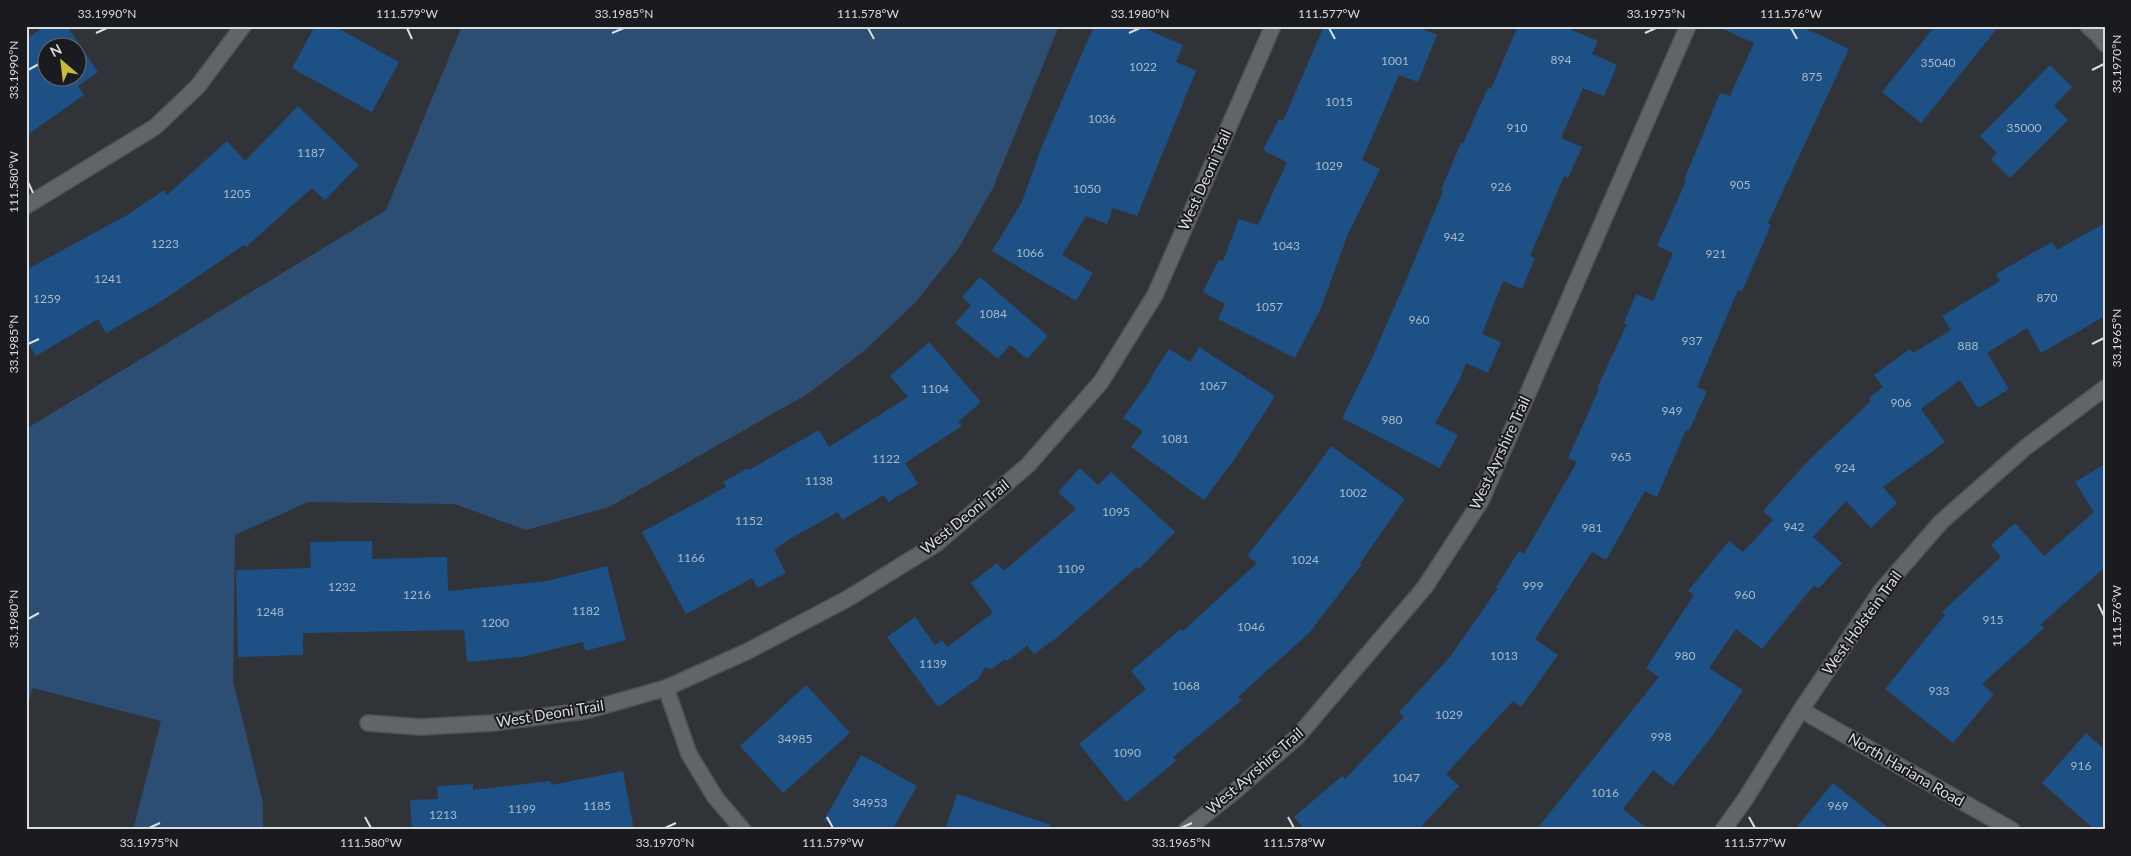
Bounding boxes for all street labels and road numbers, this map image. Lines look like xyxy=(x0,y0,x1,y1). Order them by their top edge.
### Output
street label: West Deoni Trail xyxy=(1174,126,1234,233)
street label: West Ayrshire Trail xyxy=(1465,393,1533,512)
street label: West Deoni Trail xyxy=(917,475,1012,557)
street label: West Holstein Trail xyxy=(1818,567,1905,678)
street label: West Deoni Trail xyxy=(495,696,605,730)
street label: West Ayrshire Trail xyxy=(1202,723,1306,817)
street label: North Hariana Road xyxy=(1845,729,1968,810)

